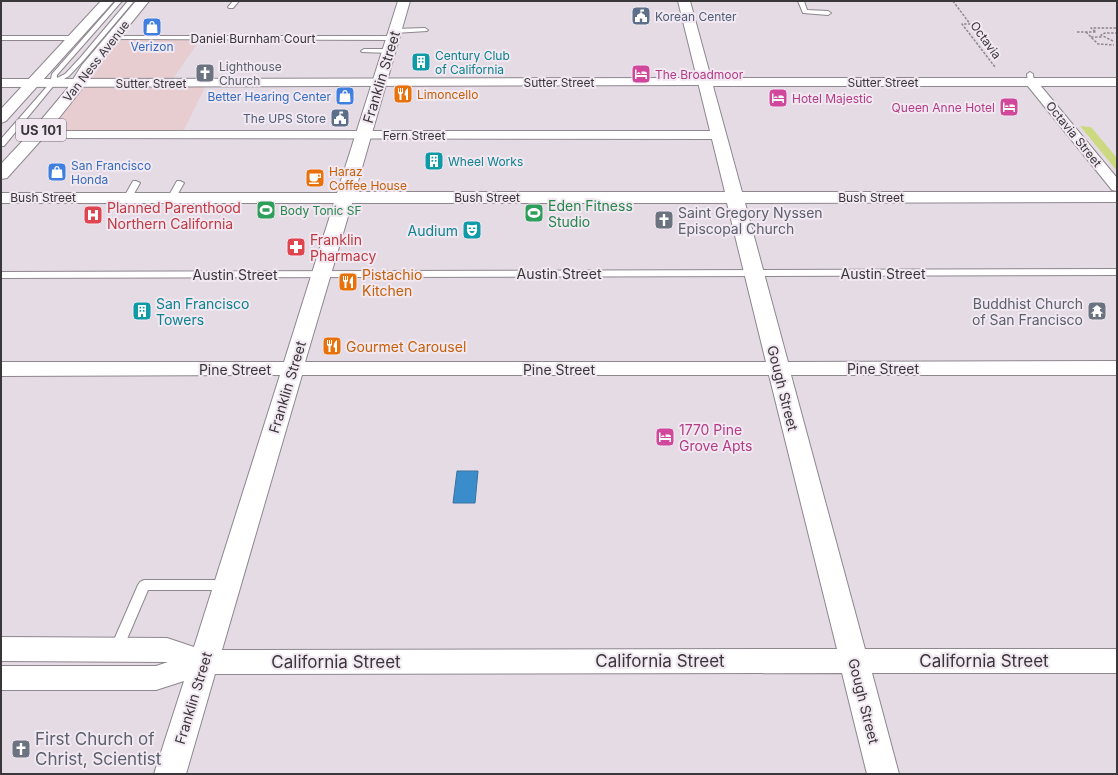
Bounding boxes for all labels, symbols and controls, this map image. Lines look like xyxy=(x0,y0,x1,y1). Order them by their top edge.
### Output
public building icon: Korean Center xyxy=(630,5,652,27)
place label: Korean Center xyxy=(655,9,737,24)
shop icon: Verizon xyxy=(141,16,163,38)
street label: Van Ness Avenue xyxy=(60,17,132,105)
street label: Octavia xyxy=(967,18,1005,62)
street label: Franklin Street xyxy=(359,28,403,125)
street label: Daniel Burnham Court xyxy=(191,31,315,46)
place label: Verizon xyxy=(130,39,174,54)
place label: Century Club of California xyxy=(435,48,510,77)
building icon: Century Club of California xyxy=(410,51,432,73)
place label: Lighthouse Church xyxy=(219,59,282,88)
church icon: Lighthouse Church xyxy=(194,62,216,84)
hotel icon: The Broadmoor xyxy=(630,63,652,85)
place label: The Broadmoor xyxy=(655,67,744,82)
street label: Sutter Street xyxy=(524,75,595,90)
street label: Sutter Street xyxy=(848,75,919,90)
street label: Sutter Street xyxy=(116,76,187,91)
restaurant icon: Limoncello xyxy=(392,83,414,105)
shop icon: Better Hearing Center xyxy=(334,85,356,107)
place label: Limoncello xyxy=(417,87,478,102)
hotel icon: Hotel Majestic xyxy=(767,87,789,109)
place label: Better Hearing Center xyxy=(207,89,331,104)
place label: Hotel Majestic xyxy=(792,91,873,106)
hotel icon: Queen Anne Hotel xyxy=(998,96,1020,118)
street label: Octavia Street xyxy=(1043,98,1105,170)
place label: Queen Anne Hotel xyxy=(892,100,995,115)
public building icon: The UPS Store xyxy=(329,107,351,129)
place label: The UPS Store xyxy=(243,111,326,126)
road number: US 101 xyxy=(16,119,66,141)
street label: Fern Street xyxy=(383,128,445,143)
building icon: Wheel Works xyxy=(423,150,445,172)
place label: Wheel Works xyxy=(448,154,523,169)
place label: San Francisco Honda xyxy=(71,158,151,187)
shop icon: San Francisco Honda xyxy=(46,161,68,183)
place label: Haraz Coffee House xyxy=(329,164,407,193)
cafe icon: Haraz Coffee House xyxy=(304,167,326,189)
street label: Bush Street xyxy=(10,190,76,205)
street label: Bush Street xyxy=(454,190,520,205)
street label: Bush Street xyxy=(838,190,904,205)
place label: Eden Fitness Studio xyxy=(548,197,633,230)
place label: Planned Parenthood Northern California xyxy=(107,199,241,232)
sports icon: Body Tonic SF xyxy=(255,199,277,221)
sports icon: Eden Fitness Studio xyxy=(523,202,545,224)
place label: Body Tonic SF xyxy=(280,203,362,218)
hospital icon: Planned Parenthood Northern California xyxy=(82,204,104,226)
place label: Saint Gregory Nyssen Episcopal Church xyxy=(678,204,823,237)
church icon: Saint Gregory Nyssen Episcopal Church xyxy=(653,209,675,231)
theatre icon: Audium xyxy=(461,219,483,241)
place label: Audium xyxy=(408,222,458,239)
place label: Franklin Pharmacy xyxy=(310,231,376,264)
pharmacy icon: Franklin Pharmacy xyxy=(285,236,307,258)
street label: Austin Street xyxy=(516,265,602,282)
street label: Austin Street xyxy=(840,265,926,282)
street label: Austin Street xyxy=(192,266,278,283)
place label: Pistachio Kitchen xyxy=(362,266,422,299)
restaurant icon: Pistachio Kitchen xyxy=(337,271,359,293)
place label: San Francisco Towers xyxy=(156,295,249,328)
place label: Buddhist Church of San Francisco xyxy=(972,295,1083,328)
building icon: San Francisco Towers xyxy=(131,300,153,322)
temple icon: Buddhist Church of San Francisco xyxy=(1086,300,1108,322)
restaurant icon: Gourmet Carousel xyxy=(321,335,343,357)
street label: Franklin Street xyxy=(265,338,309,435)
place label: Gourmet Carousel xyxy=(346,338,466,355)
street label: Gough Street xyxy=(764,344,802,433)
street label: Pine Street xyxy=(847,360,920,377)
street label: Pine Street xyxy=(199,361,272,378)
street label: Pine Street xyxy=(523,361,596,378)
place label: 1770 Pine Grove Apts xyxy=(679,421,752,454)
hotel icon: 1770 Pine Grove Apts xyxy=(654,426,676,448)
street label: Franklin Street xyxy=(171,649,215,746)
street label: California Street xyxy=(595,651,725,671)
street label: California Street xyxy=(919,651,1049,671)
street label: California Street xyxy=(271,652,401,672)
street label: Gough Street xyxy=(845,657,883,746)
place label: First Church of Christ, Scientist xyxy=(35,729,162,769)
church icon: First Church of Christ, Scientist xyxy=(10,738,32,760)

